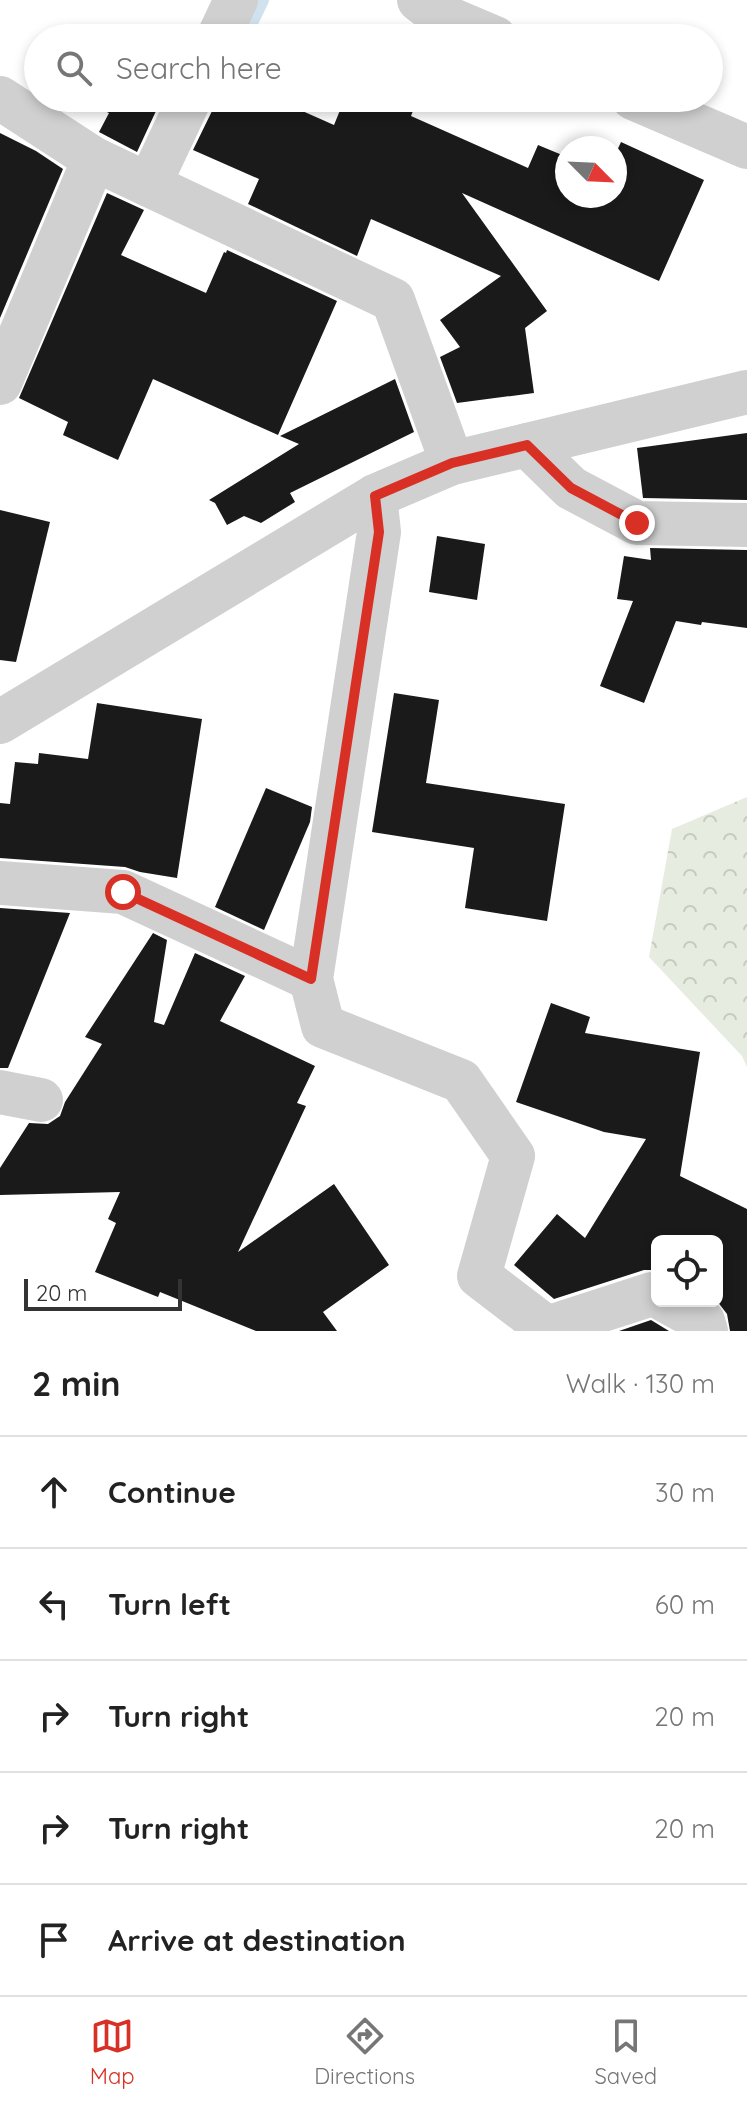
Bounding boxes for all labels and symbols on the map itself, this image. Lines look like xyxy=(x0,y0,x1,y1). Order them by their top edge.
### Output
north arrow xyxy=(555,136,627,208)
route end xyxy=(619,505,655,541)
route start xyxy=(105,874,141,910)
scale bar xyxy=(24,1275,182,1311)

